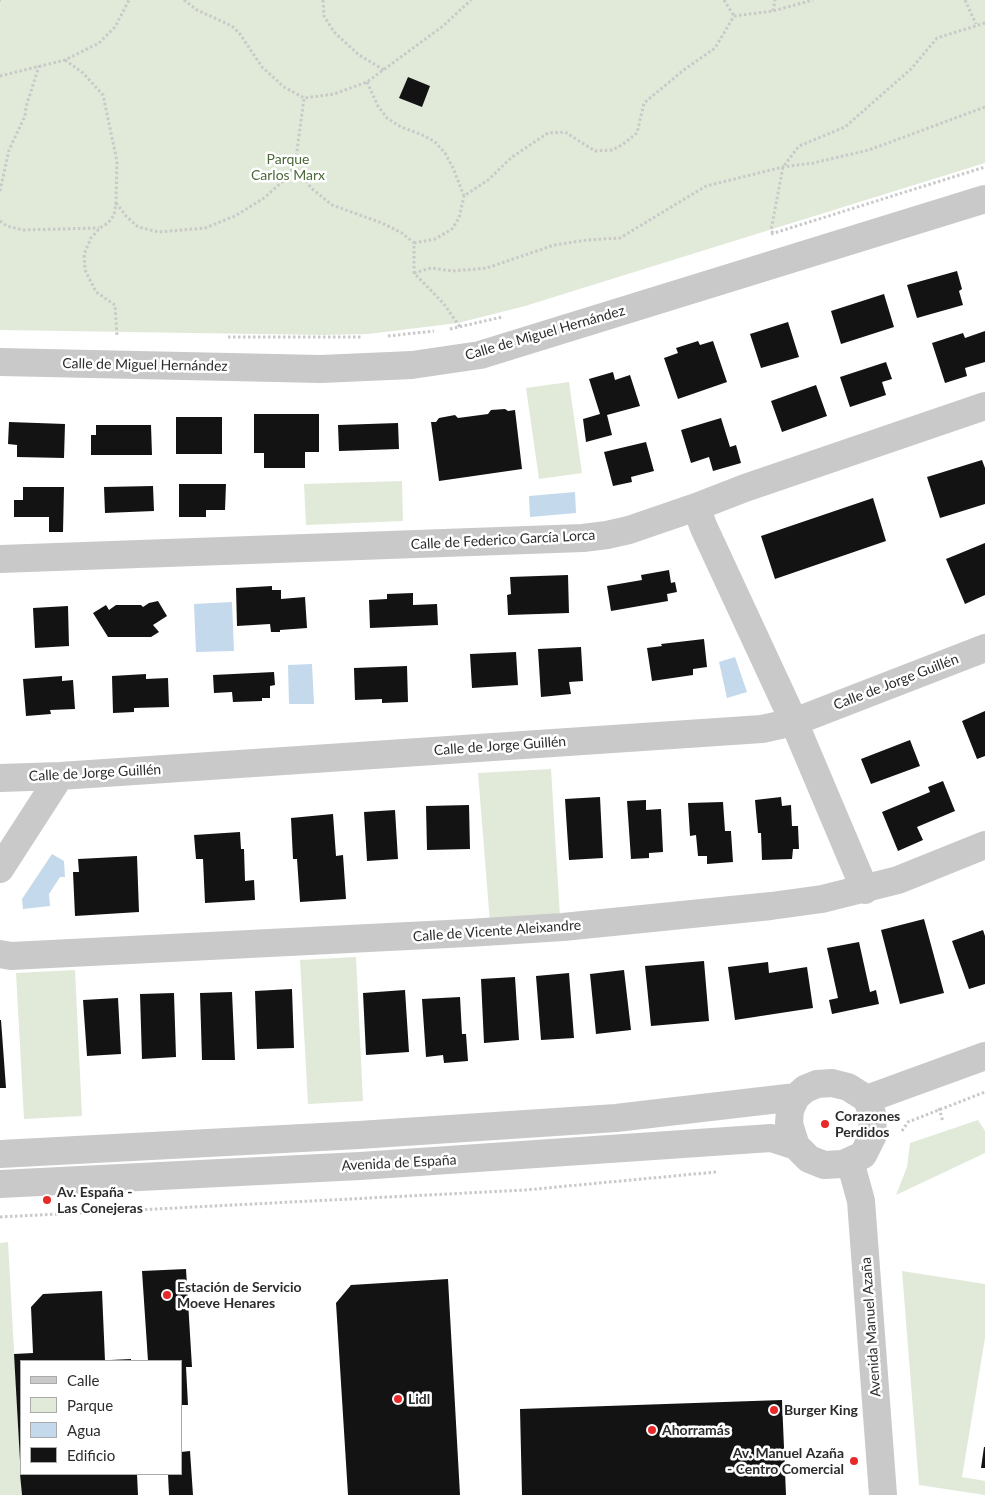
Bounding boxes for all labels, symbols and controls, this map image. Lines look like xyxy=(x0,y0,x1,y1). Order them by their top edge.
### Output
park label: Parque Carlos Marx xyxy=(251,151,325,184)
street label: Calle de Miguel Hernández xyxy=(463,302,627,364)
street label: Calle de Miguel Hernández xyxy=(62,355,228,375)
street label: Calle de Federico García Lorca xyxy=(410,527,596,553)
street label: Calle de Jorge Guillén xyxy=(831,650,961,714)
street label: Calle de Jorge Guillén xyxy=(433,733,567,759)
street label: Calle de Jorge Guillén xyxy=(28,761,162,785)
street label: Calle de Vicente Aleixandre xyxy=(412,917,582,945)
place label: Corazones Perdidos xyxy=(835,1108,900,1140)
marker: Corazones Perdidos xyxy=(819,1118,831,1130)
street label: Avenida de España xyxy=(341,1152,457,1174)
place label: Av. España - Las Conejeras xyxy=(57,1184,143,1216)
marker: Av. España - Las Conejeras xyxy=(41,1194,53,1206)
street label: Avenida Manuel Azaña xyxy=(858,1257,884,1397)
place label: Estación de Servicio Moeve Henares xyxy=(177,1279,302,1311)
marker: Estación de Servicio Moeve Henares xyxy=(161,1289,173,1301)
legend xyxy=(20,1360,182,1475)
text: Calle xyxy=(67,1371,99,1389)
place label: Lidl xyxy=(408,1391,430,1407)
marker: Lidl xyxy=(392,1393,404,1405)
text: Parque xyxy=(67,1396,113,1414)
place label: Burger King xyxy=(784,1402,858,1418)
marker: Burger King xyxy=(768,1404,780,1416)
text: Agua xyxy=(67,1421,101,1439)
place label: Ahorramás xyxy=(662,1422,730,1438)
marker: Ahorramás xyxy=(646,1424,658,1436)
place label: Av. Manuel Azaña - Centro Comercial xyxy=(727,1445,844,1478)
text: Edificio xyxy=(67,1446,115,1464)
marker: Av. Manuel Azaña - Centro Comercial xyxy=(848,1455,860,1467)

